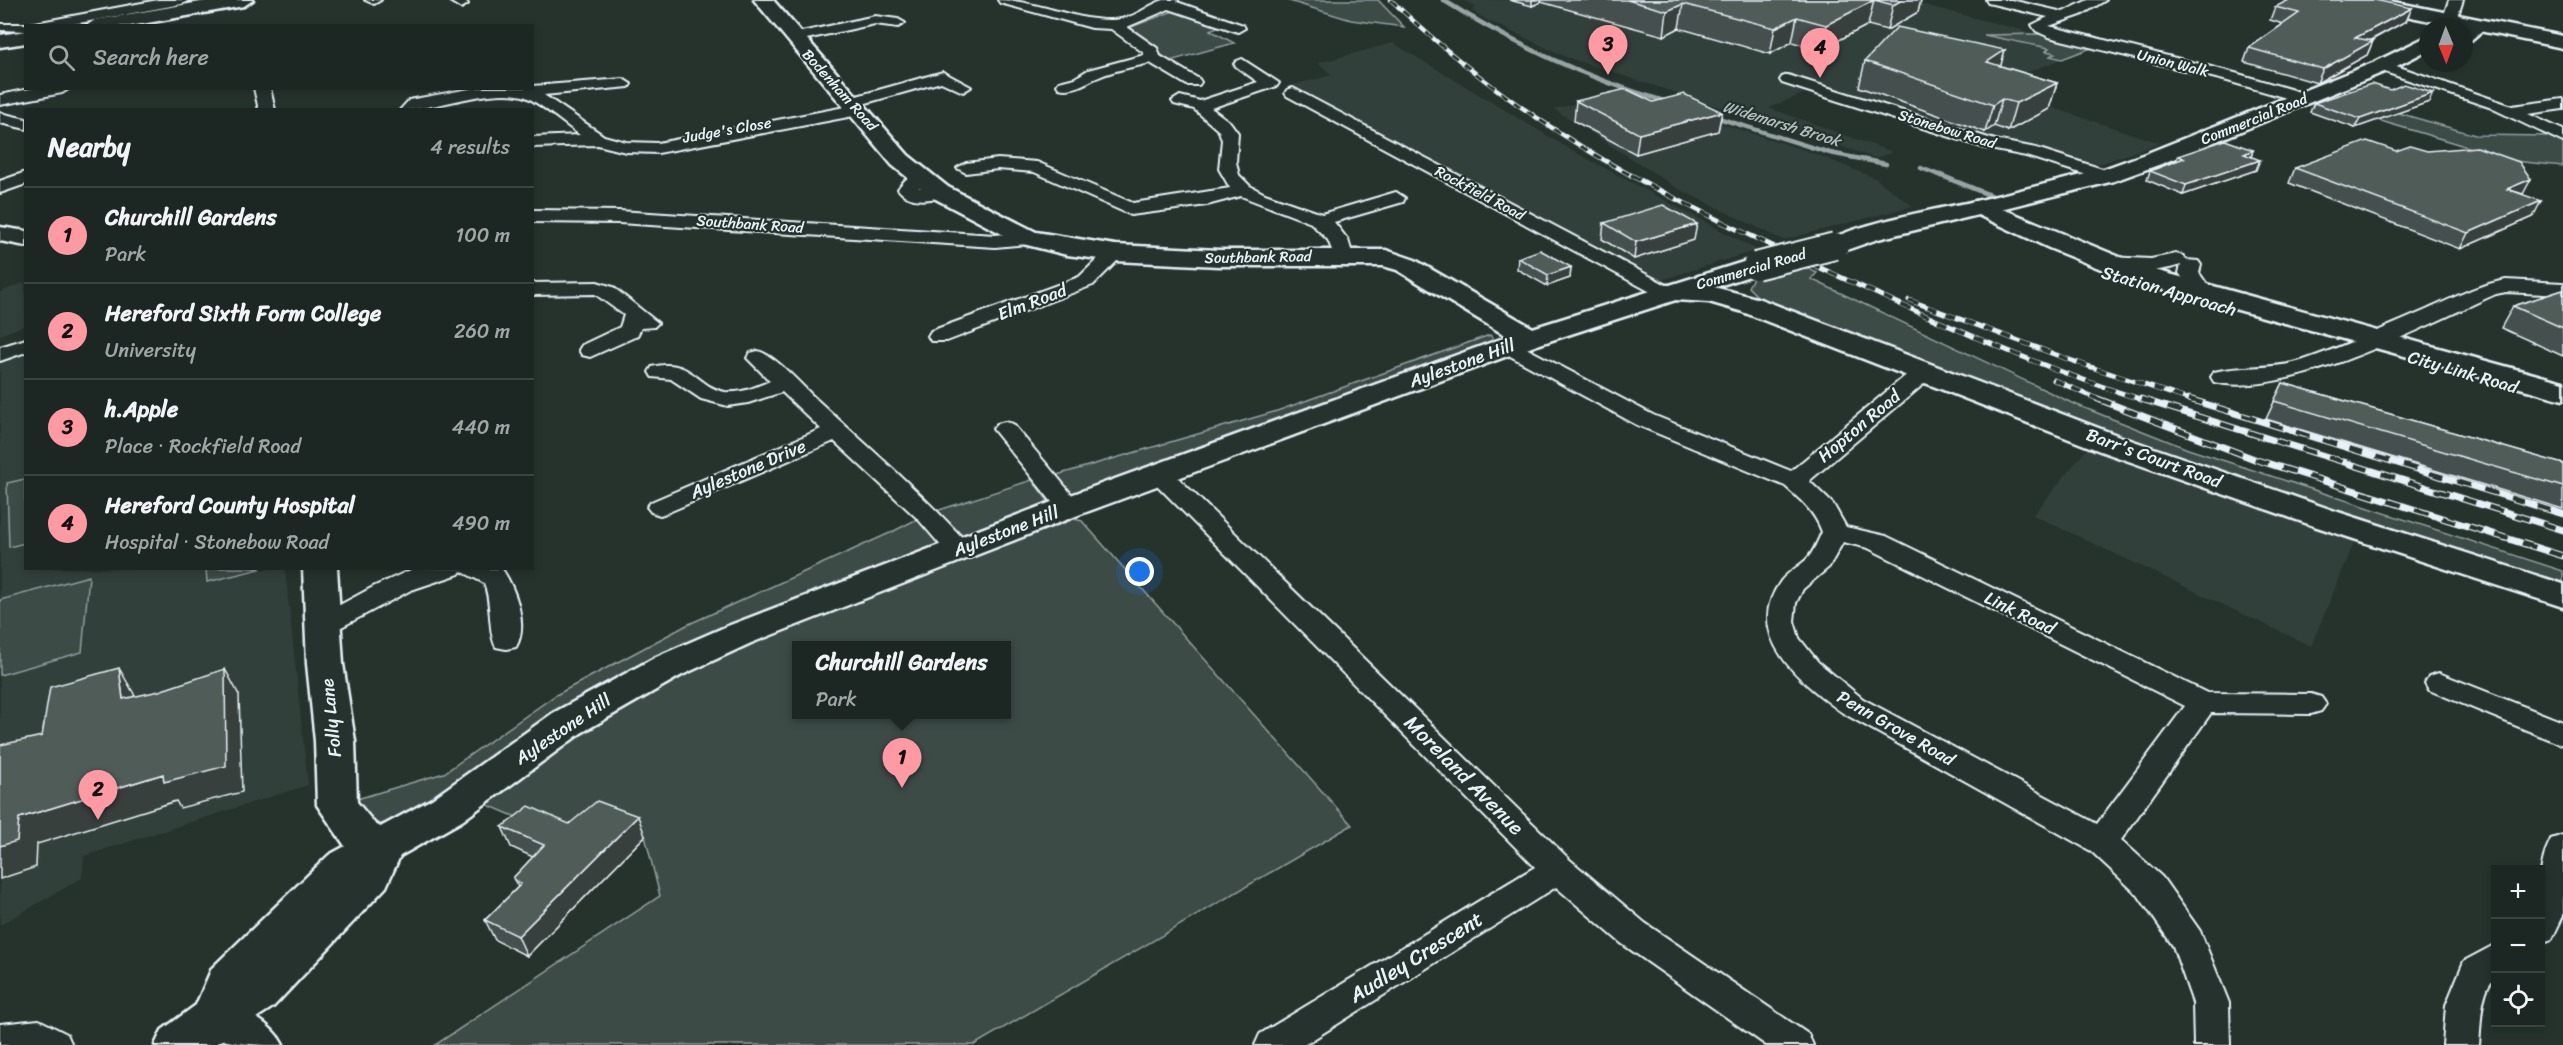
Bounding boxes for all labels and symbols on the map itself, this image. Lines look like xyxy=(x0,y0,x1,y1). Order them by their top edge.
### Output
north arrow xyxy=(2419,18,2473,72)
pin: 3 xyxy=(1588,26,1628,75)
pin: 4 xyxy=(1800,28,1840,78)
street label: Union Walk xyxy=(2134,42,2213,85)
street label: Bodenham Road xyxy=(796,43,885,138)
street label: Commercial Road xyxy=(2197,85,2312,152)
water label: Widemarsh Brook xyxy=(1719,92,1847,156)
street label: Stonebow Road xyxy=(1895,102,2000,157)
street label: Judge's Close xyxy=(680,109,774,151)
street label: Rockfield Road xyxy=(1430,158,1531,228)
street label: Southbank Road xyxy=(696,207,805,241)
street label: Commercial Road xyxy=(1693,241,1810,297)
street label: Southbank Road xyxy=(1204,243,1313,271)
street label: Station Approach xyxy=(2098,256,2240,326)
street label: Elm Road xyxy=(993,274,1073,330)
street label: Aylestone Hill xyxy=(1403,329,1520,397)
street label: City Link Road xyxy=(2404,341,2523,403)
street label: Hopton Road xyxy=(1810,380,1909,471)
street label: Barr's Court Road xyxy=(2082,419,2228,498)
street label: Aylestone Drive xyxy=(684,430,811,508)
street label: Aylestone Hill xyxy=(948,496,1064,566)
your location xyxy=(1125,557,1154,586)
street label: Link Road xyxy=(1979,582,2062,645)
street label: Folly Lane xyxy=(311,677,351,759)
street label: Penn Grove Road xyxy=(1831,681,1963,776)
street label: Aylestone Hill xyxy=(507,684,619,774)
street label: Moreland Avenue xyxy=(1394,705,1534,845)
pin: 1 xyxy=(882,738,922,788)
pin: 2 xyxy=(78,770,118,820)
street label: Audley Crescent xyxy=(1340,901,1491,1014)

